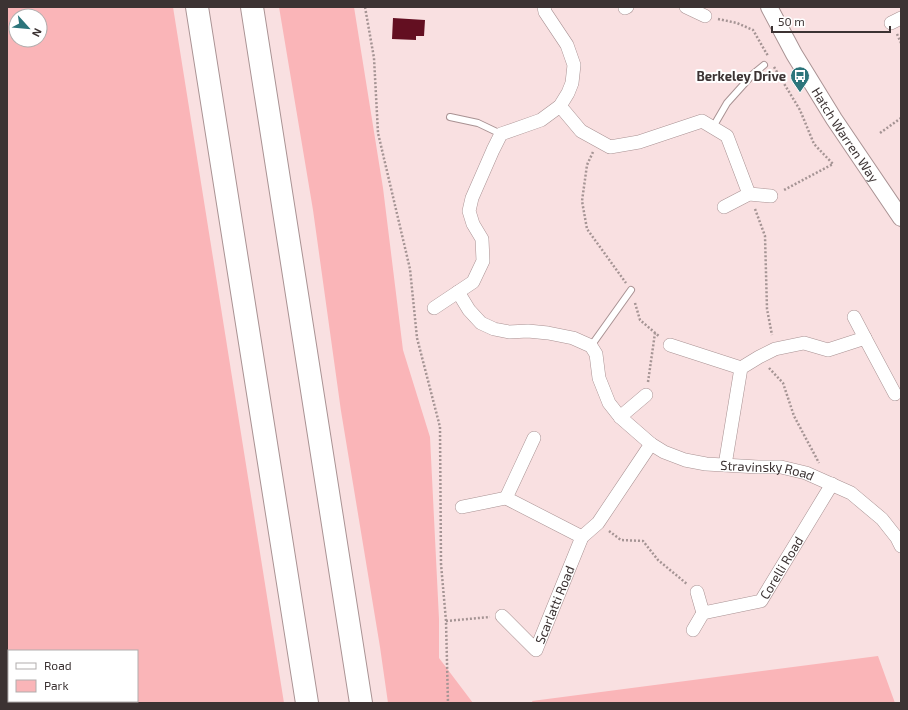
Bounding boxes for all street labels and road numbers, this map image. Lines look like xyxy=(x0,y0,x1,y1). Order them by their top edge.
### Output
street label: Hatch Warren Way xyxy=(808,84,883,185)
street label: Stravinsky Road xyxy=(720,457,817,484)
street label: Corelli Road xyxy=(756,533,806,602)
street label: Scarlatti Road xyxy=(531,563,578,646)

